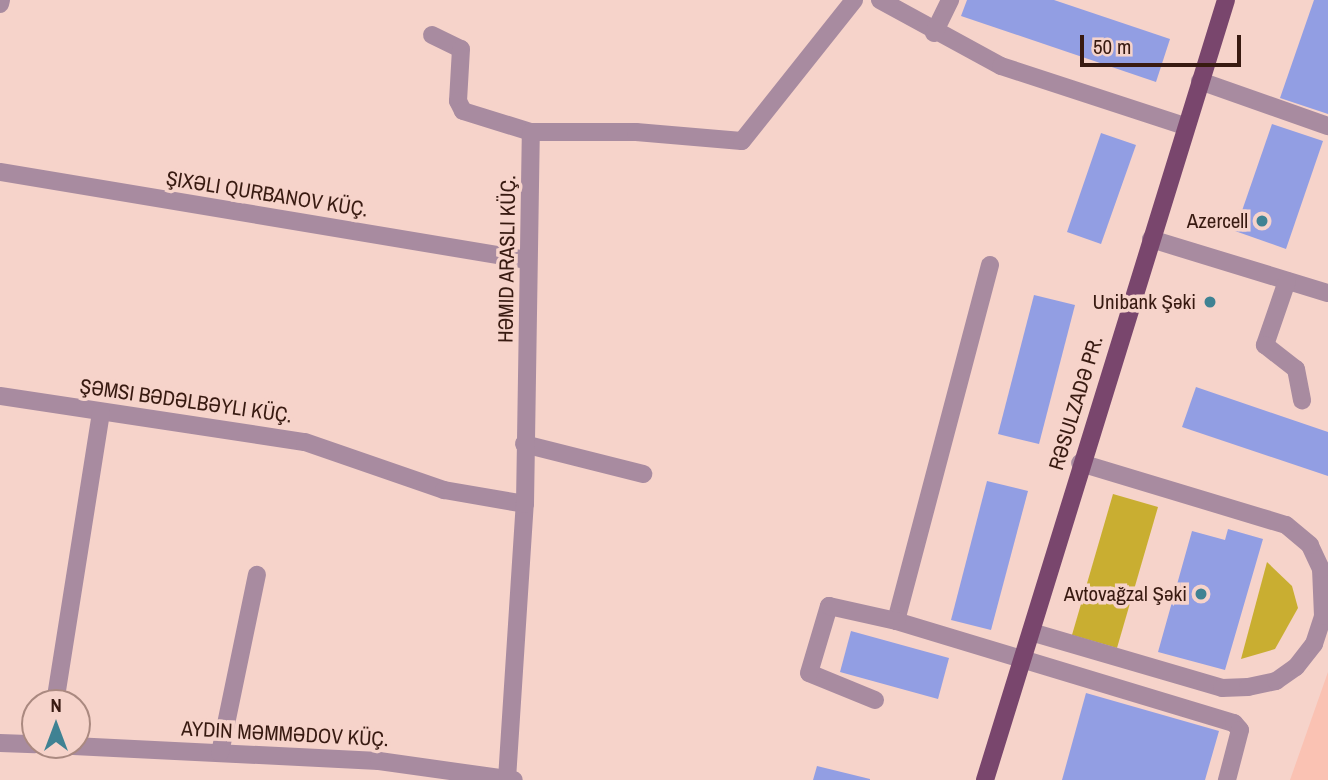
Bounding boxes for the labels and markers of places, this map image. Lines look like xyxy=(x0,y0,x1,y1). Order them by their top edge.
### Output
place label: Azercell xyxy=(1187,208,1248,234)
marker: Azercell xyxy=(1254,213,1270,229)
place label: Unibank Şəki xyxy=(1093,289,1196,315)
marker: Unibank Şəki xyxy=(1202,294,1218,310)
place label: Avtovağzal Şəki xyxy=(1064,581,1187,607)
marker: Avtovağzal Şəki xyxy=(1193,586,1209,602)

